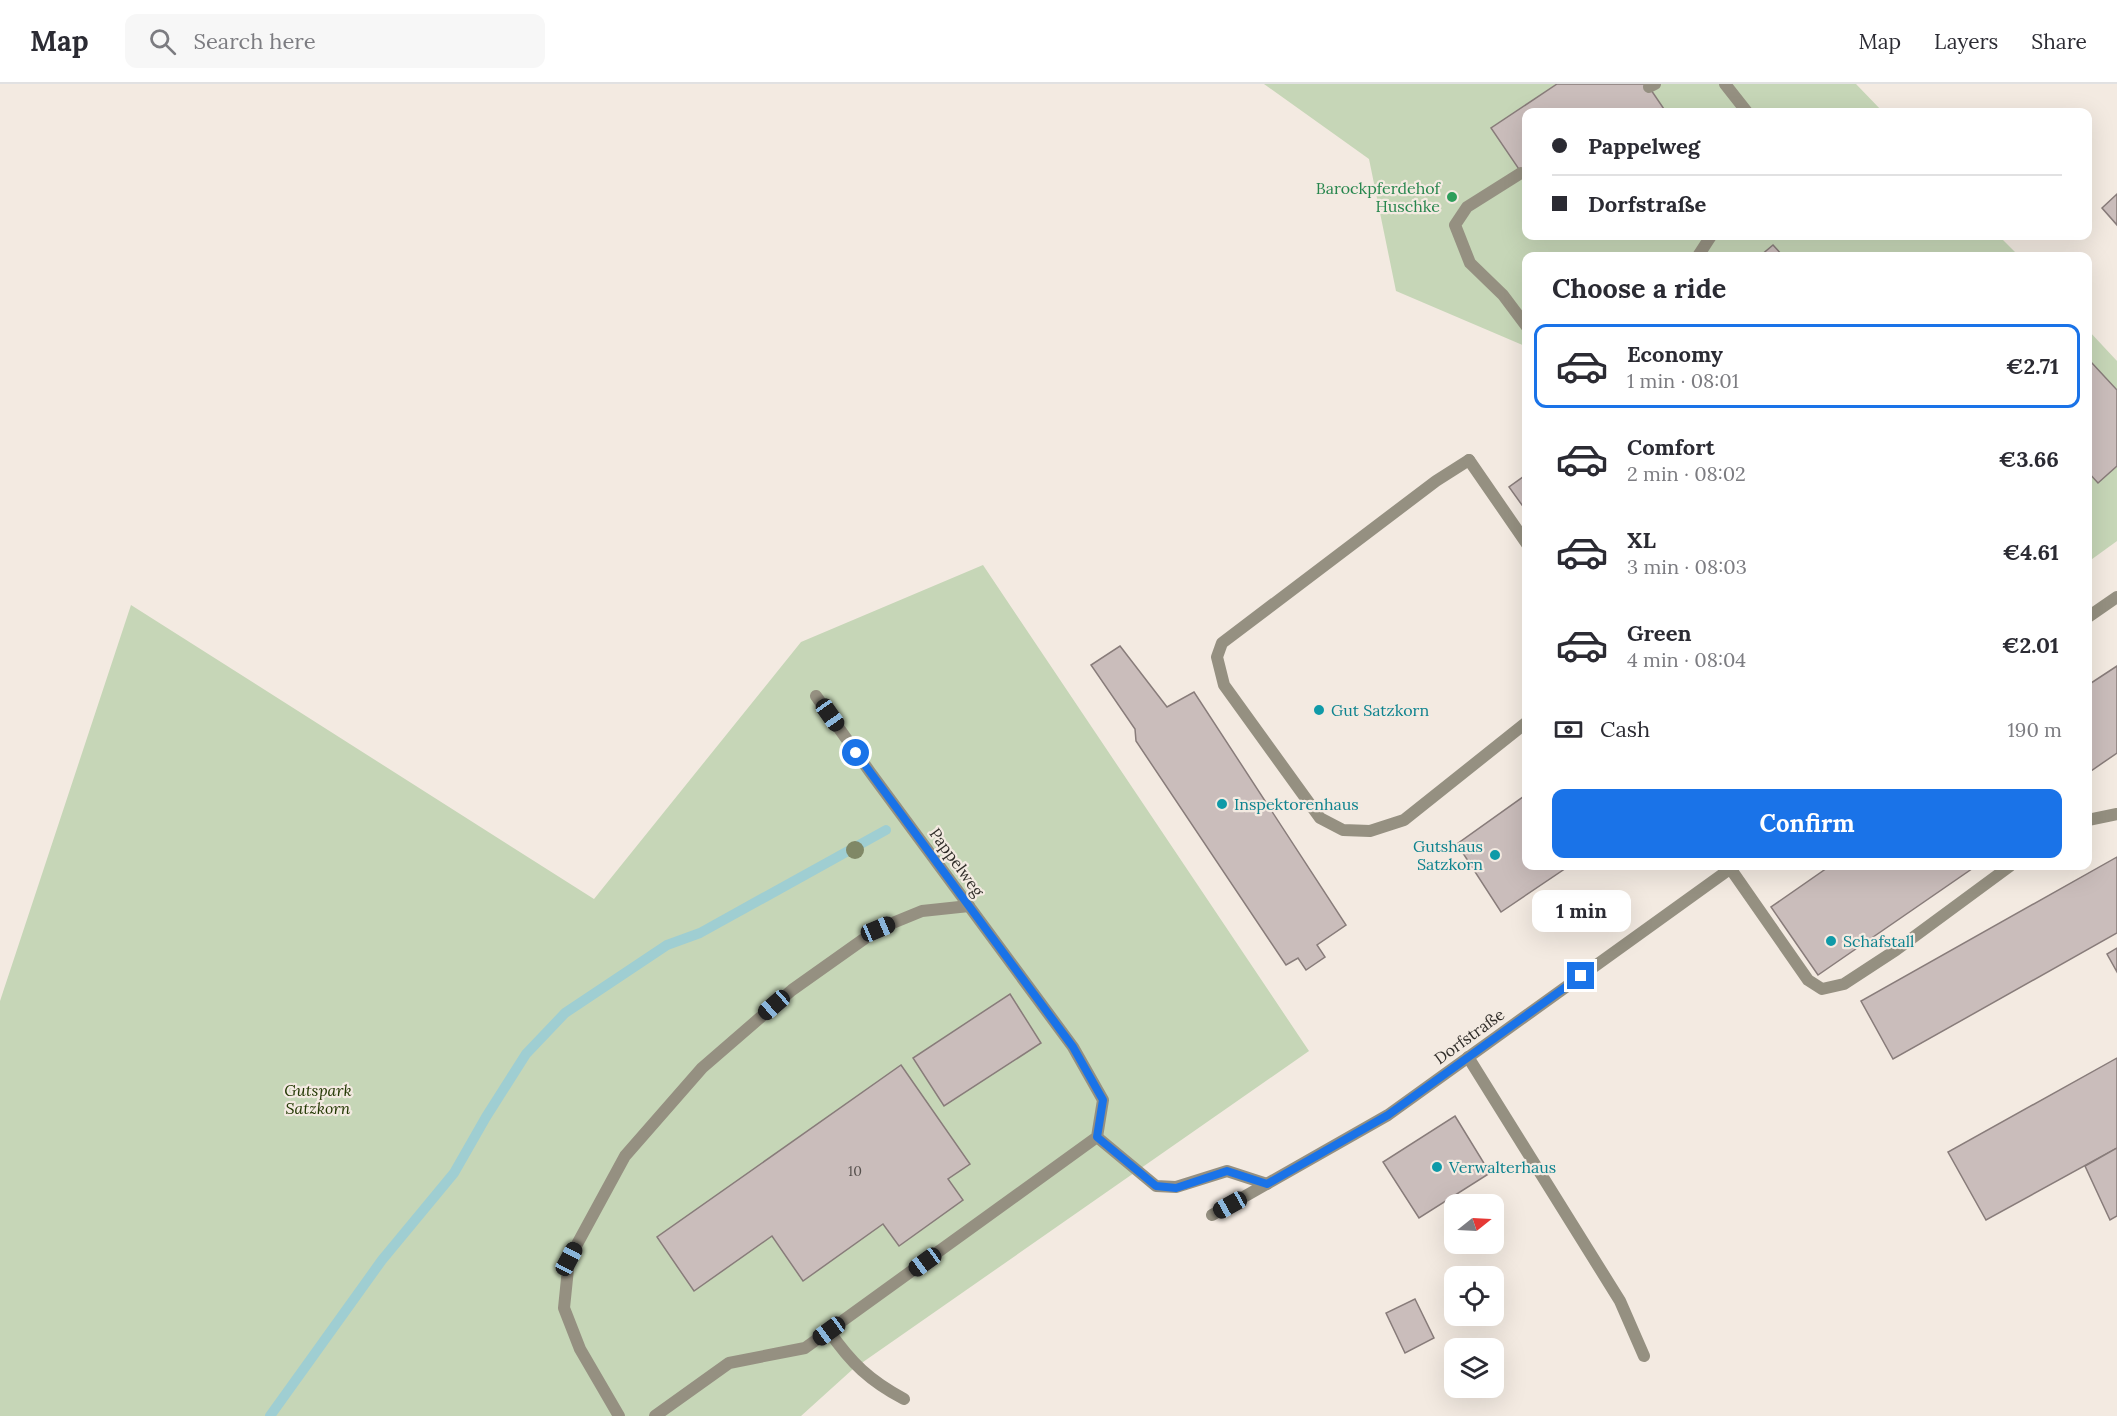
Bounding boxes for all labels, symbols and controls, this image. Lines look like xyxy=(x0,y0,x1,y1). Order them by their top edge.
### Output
search box xyxy=(125,14,545,68)
text: Map xyxy=(30,23,89,59)
icon: search xyxy=(146,25,179,58)
text: Search here xyxy=(194,27,316,55)
text: Map xyxy=(1858,28,1901,55)
text: Layers xyxy=(1934,28,1998,55)
text: Share xyxy=(2031,28,2087,55)
text: Pappelweg xyxy=(1588,132,1700,160)
place label: Barockpferdehof Huschke xyxy=(1316,178,1442,216)
marker: Barockpferdehof Huschke xyxy=(1445,190,1459,204)
text: Dorfstraße xyxy=(1588,190,1706,218)
text: Choose a ride xyxy=(1552,271,1726,305)
icon: car xyxy=(1555,339,1609,393)
text: Economy xyxy=(1627,340,1723,368)
text: €2.71 xyxy=(2006,352,2059,380)
text: 1 min · 08:01 xyxy=(1627,368,1739,393)
icon: car xyxy=(1555,432,1609,486)
text: Comfort xyxy=(1627,433,1715,461)
text: €3.66 xyxy=(1998,445,2059,473)
text: 2 min · 08:02 xyxy=(1627,461,1746,486)
icon: car xyxy=(1555,525,1609,579)
text: XL xyxy=(1627,526,1656,554)
text: €4.61 xyxy=(2002,538,2059,566)
text: 3 min · 08:03 xyxy=(1627,554,1747,579)
icon: car xyxy=(1555,618,1609,672)
text: Green xyxy=(1627,619,1692,647)
text: €2.01 xyxy=(2002,631,2059,659)
text: 4 min · 08:04 xyxy=(1627,647,1746,672)
car xyxy=(812,695,848,735)
place label: Gut Satzkorn xyxy=(1331,700,1429,720)
marker: Gut Satzkorn xyxy=(1312,703,1326,717)
icon: cash xyxy=(1552,713,1585,746)
text: Cash xyxy=(1600,715,1650,743)
text: 190 m xyxy=(2008,717,2062,742)
route start xyxy=(842,739,869,766)
button: Confirm xyxy=(1552,789,2062,858)
place label: Inspektorenhaus xyxy=(1234,794,1359,814)
marker: Inspektorenhaus xyxy=(1215,797,1229,811)
street label: Pappelweg xyxy=(925,824,989,901)
place label: Gutshaus Satzkorn xyxy=(1413,836,1483,874)
marker: Gutshaus Satzkorn xyxy=(1488,848,1502,862)
callout: 1 min xyxy=(1532,889,1630,931)
text: 1 min xyxy=(1556,898,1607,923)
car xyxy=(858,914,898,944)
place label: Schafstall xyxy=(1843,931,1914,951)
marker: Schafstall xyxy=(1824,934,1838,948)
route end xyxy=(1567,962,1594,989)
car xyxy=(755,986,793,1024)
street label: Dorfstraße xyxy=(1430,1004,1508,1068)
park label: Gutspark Satzkorn xyxy=(284,1080,352,1118)
place label: Verwalterhaus xyxy=(1448,1157,1556,1177)
marker: Verwalterhaus xyxy=(1430,1160,1444,1174)
house number: 10 xyxy=(848,1162,862,1180)
car xyxy=(1210,1188,1250,1222)
north arrow xyxy=(1444,1194,1504,1254)
map controls xyxy=(1444,1194,1504,1398)
car xyxy=(553,1239,585,1279)
car xyxy=(905,1244,945,1280)
button: locate xyxy=(1444,1266,1504,1326)
car xyxy=(809,1313,849,1349)
button: layers xyxy=(1444,1338,1504,1398)

